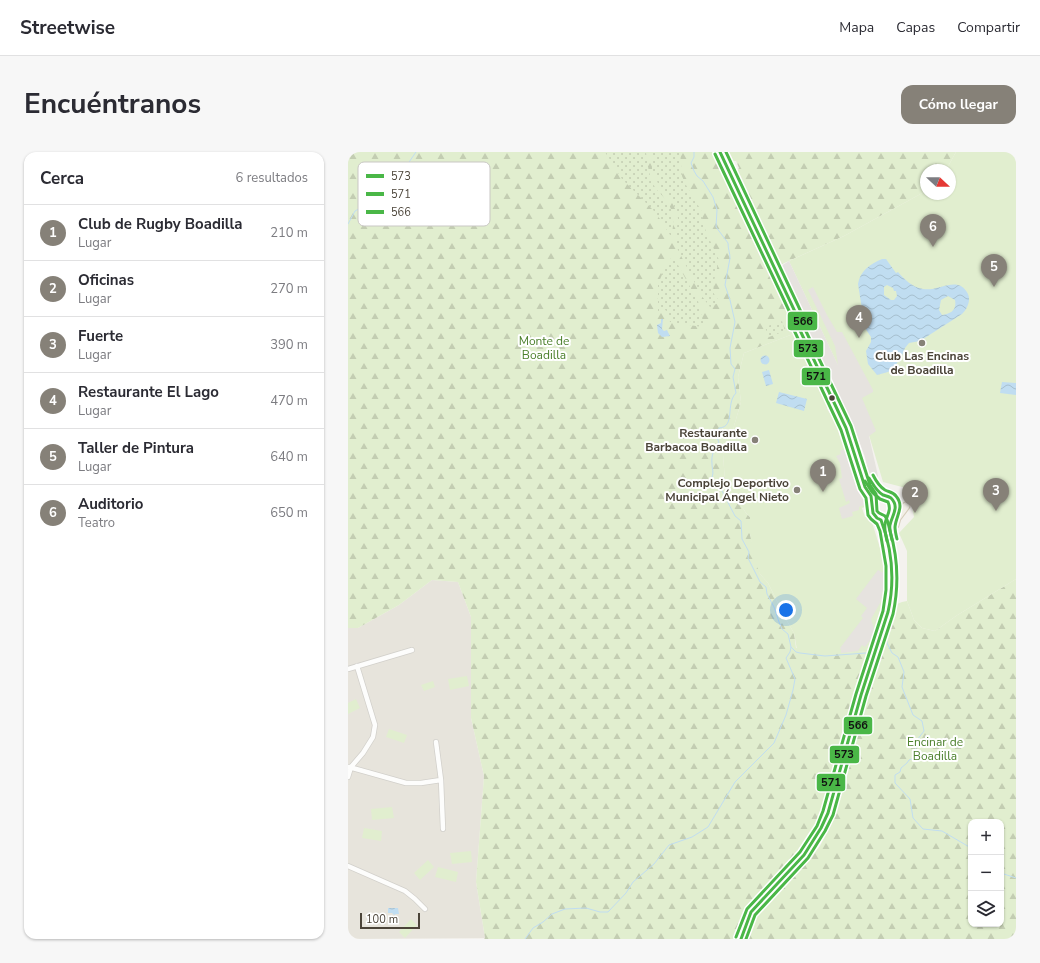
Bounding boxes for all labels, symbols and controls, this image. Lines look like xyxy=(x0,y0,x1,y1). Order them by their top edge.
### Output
text: Streetwise xyxy=(20,15,115,41)
text: Mapa xyxy=(839,18,874,37)
text: Capas xyxy=(896,18,935,37)
text: Compartir xyxy=(957,18,1020,37)
text: Encuéntranos xyxy=(24,85,201,123)
button: Cómo llegar xyxy=(901,85,1016,124)
legend xyxy=(358,162,490,226)
north arrow xyxy=(920,164,956,200)
text: Cerca xyxy=(40,167,84,190)
text: 6 resultados xyxy=(236,169,308,187)
text: 573 xyxy=(391,169,411,184)
text: 571 xyxy=(391,187,411,202)
text: 566 xyxy=(391,205,411,220)
text: Club de Rugby Boadilla xyxy=(78,214,242,234)
pin: 6 xyxy=(920,214,946,247)
text: 1 xyxy=(49,224,57,242)
text: 210 m xyxy=(270,224,308,242)
text: Lugar xyxy=(78,234,111,252)
pin: 5 xyxy=(981,254,1007,287)
text: Oficinas xyxy=(78,270,134,290)
text: 2 xyxy=(49,280,57,298)
text: 270 m xyxy=(270,280,308,298)
text: Lugar xyxy=(78,290,111,308)
pin: 4 xyxy=(846,305,872,338)
line badge: 566 xyxy=(787,311,818,331)
text: 566 xyxy=(793,314,813,329)
text: Fuerte xyxy=(78,326,123,346)
park label: Monte de Boadilla xyxy=(519,333,569,363)
text: 3 xyxy=(49,336,57,354)
text: 390 m xyxy=(270,336,308,354)
marker: Club Las Encinas de Boadilla xyxy=(917,338,927,348)
line badge: 573 xyxy=(793,339,824,358)
text: 573 xyxy=(798,341,818,356)
text: Lugar xyxy=(78,346,111,364)
place label: Club Las Encinas de Boadilla xyxy=(875,348,969,378)
line badge: 571 xyxy=(801,367,831,386)
text: 571 xyxy=(806,369,826,384)
text: Restaurante El Lago xyxy=(78,382,219,402)
text: 4 xyxy=(49,392,57,410)
text: 470 m xyxy=(270,392,308,410)
unlabelled marker xyxy=(827,393,837,403)
text: Lugar xyxy=(78,402,111,420)
place label: Restaurante Barbacoa Boadilla xyxy=(645,425,747,455)
marker: Restaurante Barbacoa Boadilla xyxy=(750,435,760,445)
text: Taller de Pintura xyxy=(78,438,194,458)
text: 5 xyxy=(49,448,57,466)
text: 640 m xyxy=(270,448,308,466)
text: Lugar xyxy=(78,458,111,476)
pin: 1 xyxy=(810,459,836,492)
place label: Complejo Deportivo Municipal Ángel Nieto xyxy=(665,475,789,505)
pin: 3 xyxy=(983,478,1009,511)
pin: 2 xyxy=(902,480,928,513)
marker: Complejo Deportivo Municipal Ángel Nieto xyxy=(792,485,802,495)
text: Auditorio xyxy=(78,494,143,514)
text: 6 xyxy=(49,504,57,522)
text: 650 m xyxy=(270,504,308,522)
text: Teatro xyxy=(78,514,115,532)
your location xyxy=(776,600,796,620)
line badge: 566 xyxy=(843,716,873,735)
text: 566 xyxy=(848,718,868,733)
park label: Encinar de Boadilla xyxy=(907,734,963,764)
line badge: 573 xyxy=(829,745,860,764)
text: 573 xyxy=(834,747,854,762)
line badge: 571 xyxy=(816,773,846,792)
text: 571 xyxy=(821,775,841,790)
map controls xyxy=(968,819,1004,927)
button: + xyxy=(968,819,1004,855)
button: − xyxy=(968,855,1004,891)
button: layers xyxy=(968,891,1004,927)
scale bar xyxy=(360,911,420,930)
text: 100 m xyxy=(366,912,398,927)

